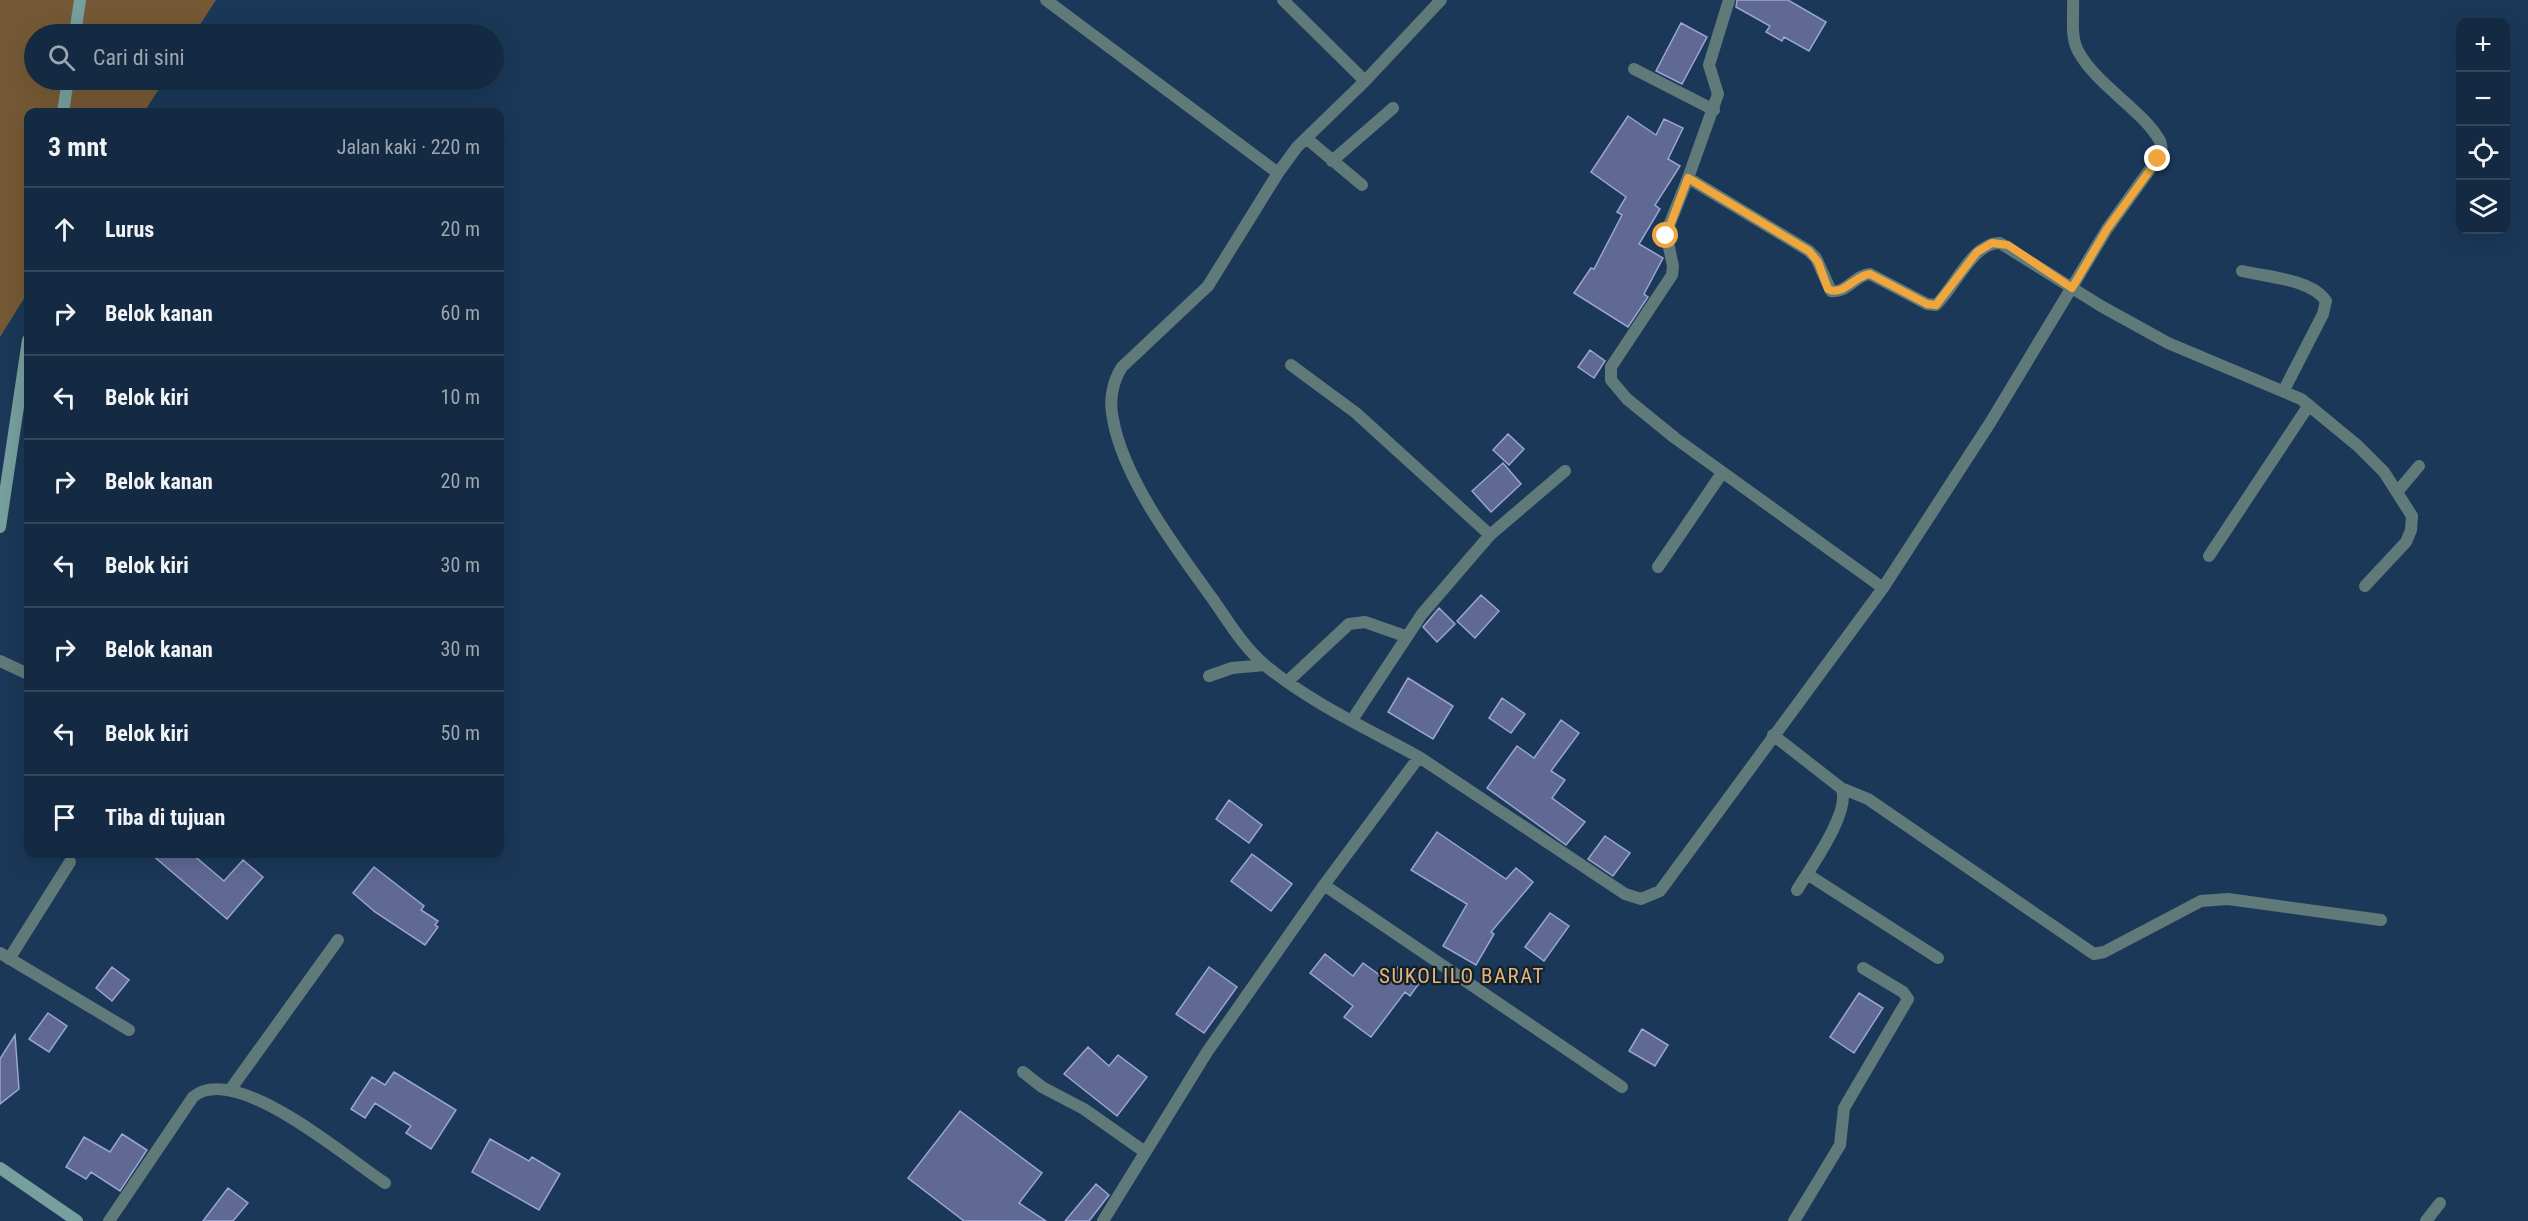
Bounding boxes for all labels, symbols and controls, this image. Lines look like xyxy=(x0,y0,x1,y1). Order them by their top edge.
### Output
map controls xyxy=(2456,18,2510,234)
button: + xyxy=(2456,18,2510,72)
search box xyxy=(24,24,504,90)
icon: search xyxy=(45,41,78,74)
text: Cari di sini xyxy=(93,45,185,70)
button: − xyxy=(2456,72,2510,126)
button: locate xyxy=(2456,126,2510,180)
text: 3 mnt xyxy=(48,132,107,162)
text: Jalan kaki · 220 m xyxy=(337,135,480,159)
route end xyxy=(2144,145,2170,171)
button: layers xyxy=(2456,180,2510,234)
icon: ahead xyxy=(48,213,81,246)
text: Lurus xyxy=(105,217,154,242)
text: 20 m xyxy=(441,217,480,241)
route start xyxy=(1652,222,1678,248)
icon: right xyxy=(48,297,81,330)
text: Belok kanan xyxy=(105,301,213,326)
text: 60 m xyxy=(441,301,480,325)
icon: left xyxy=(48,381,81,414)
text: Belok kiri xyxy=(105,385,189,410)
text: 10 m xyxy=(441,385,480,409)
icon: right xyxy=(48,465,81,498)
text: Belok kanan xyxy=(105,469,213,494)
text: 20 m xyxy=(441,469,480,493)
icon: left xyxy=(48,549,81,582)
text: Belok kiri xyxy=(105,553,189,578)
text: 30 m xyxy=(441,553,480,577)
icon: right xyxy=(48,633,81,666)
text: Belok kanan xyxy=(105,637,213,662)
text: 30 m xyxy=(441,637,480,661)
icon: left xyxy=(48,717,81,750)
text: Belok kiri xyxy=(105,721,189,746)
text: 50 m xyxy=(441,721,480,745)
icon: arrive xyxy=(48,801,81,834)
text: Tiba di tujuan xyxy=(105,805,225,830)
district label: SUKOLILO BARAT xyxy=(1379,964,1545,988)

